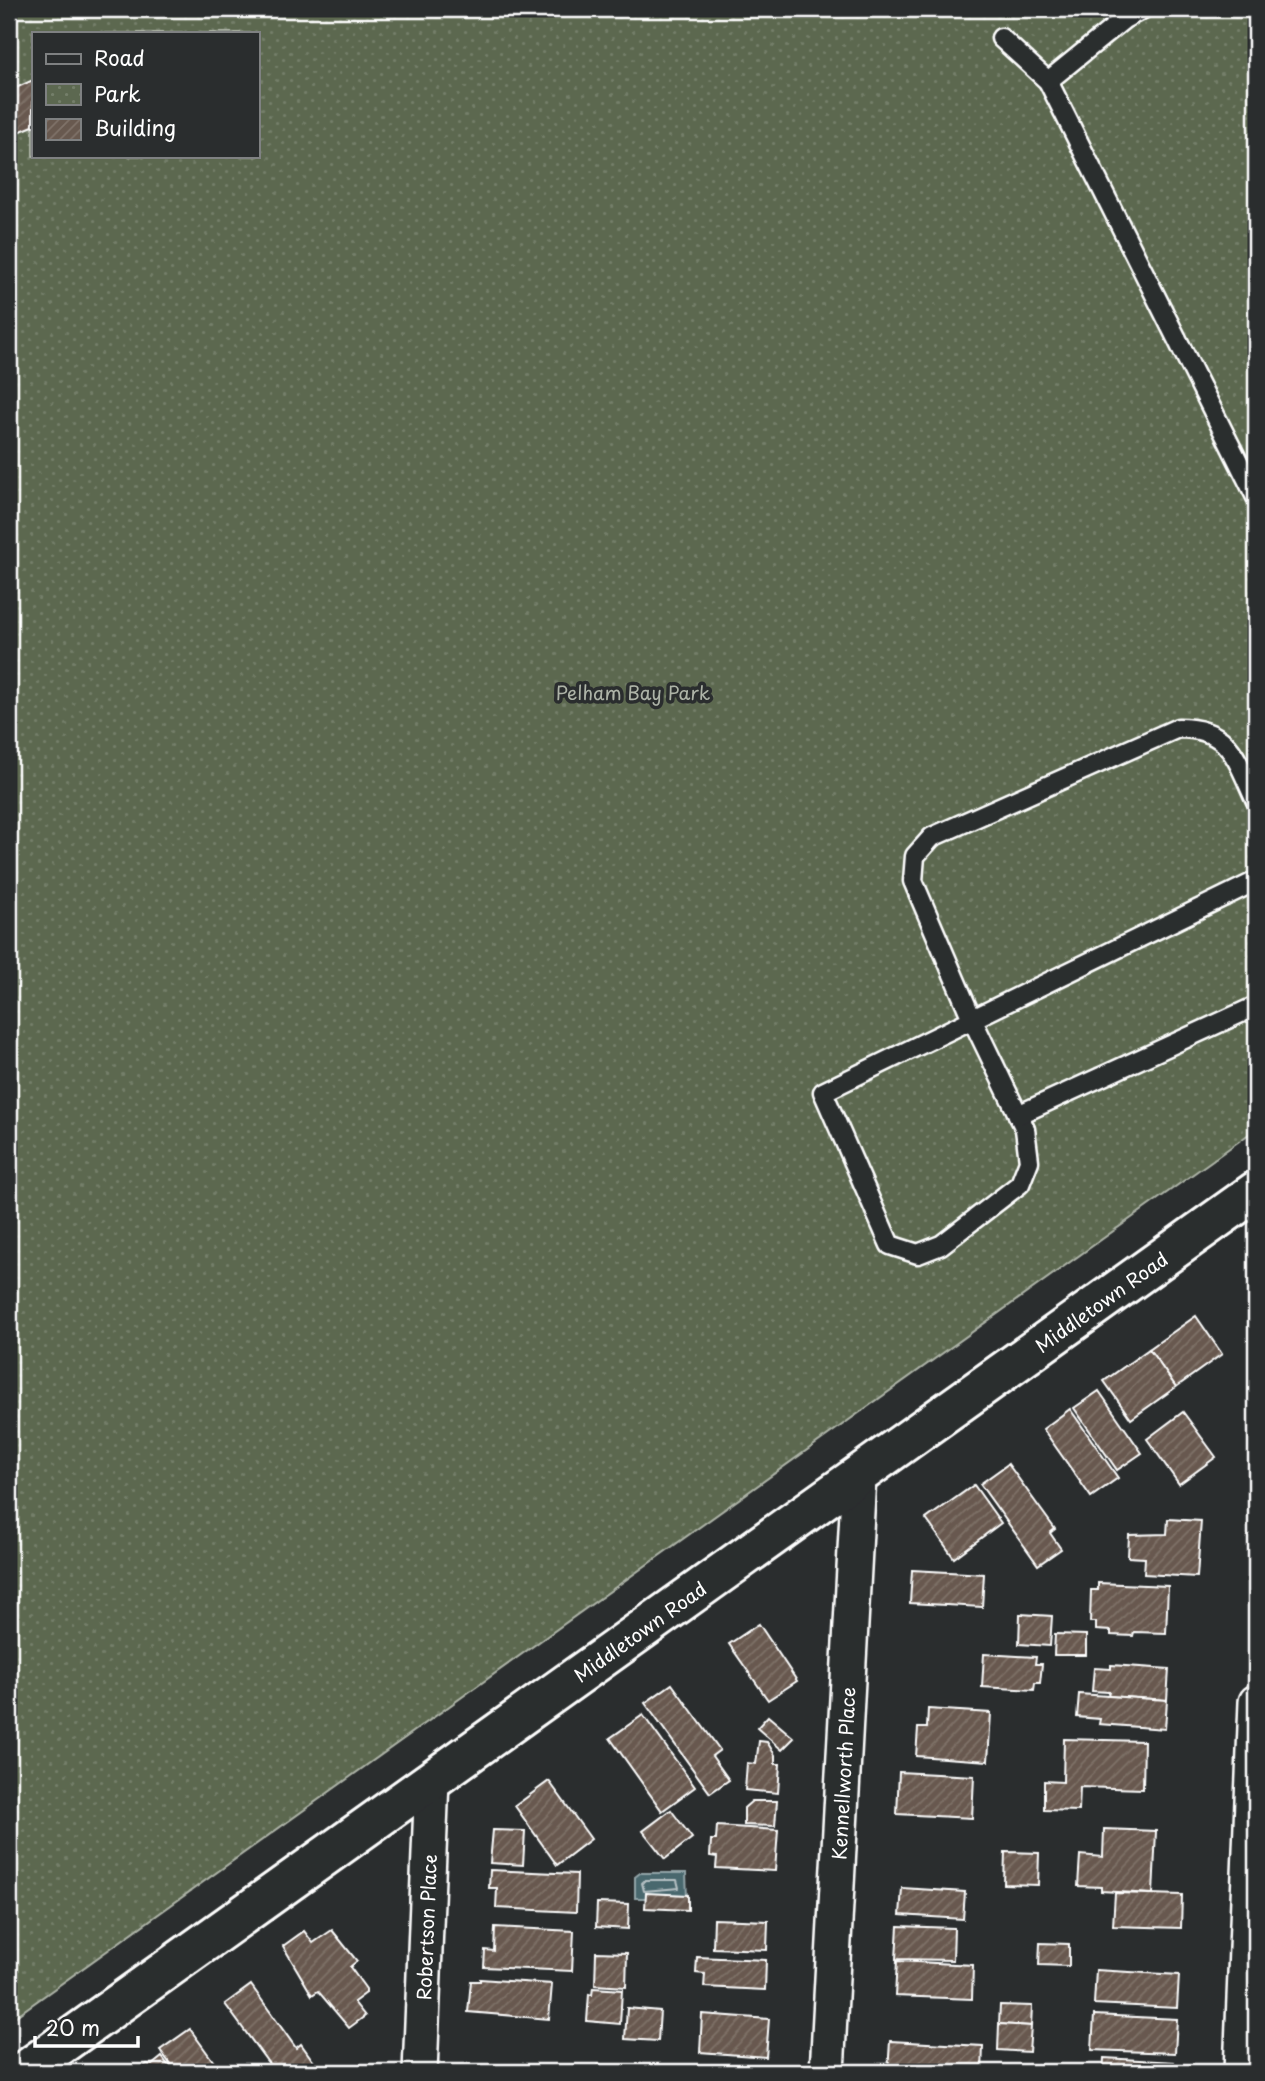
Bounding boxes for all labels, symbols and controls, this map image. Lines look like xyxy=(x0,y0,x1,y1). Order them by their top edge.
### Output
legend xyxy=(32,32,259,158)
text: Road xyxy=(94,41,145,73)
text: Park xyxy=(94,77,141,109)
text: Building xyxy=(94,111,176,143)
park label: Pelham Bay Park xyxy=(556,678,711,706)
street label: Middletown Road xyxy=(1029,1245,1173,1359)
street label: Middletown Road xyxy=(568,1574,712,1688)
street label: Kennellworth Place xyxy=(824,1686,862,1861)
street label: Robertson Place xyxy=(409,1854,443,2001)
scale bar xyxy=(35,2004,138,2048)
text: 20 m xyxy=(46,2011,100,2043)

